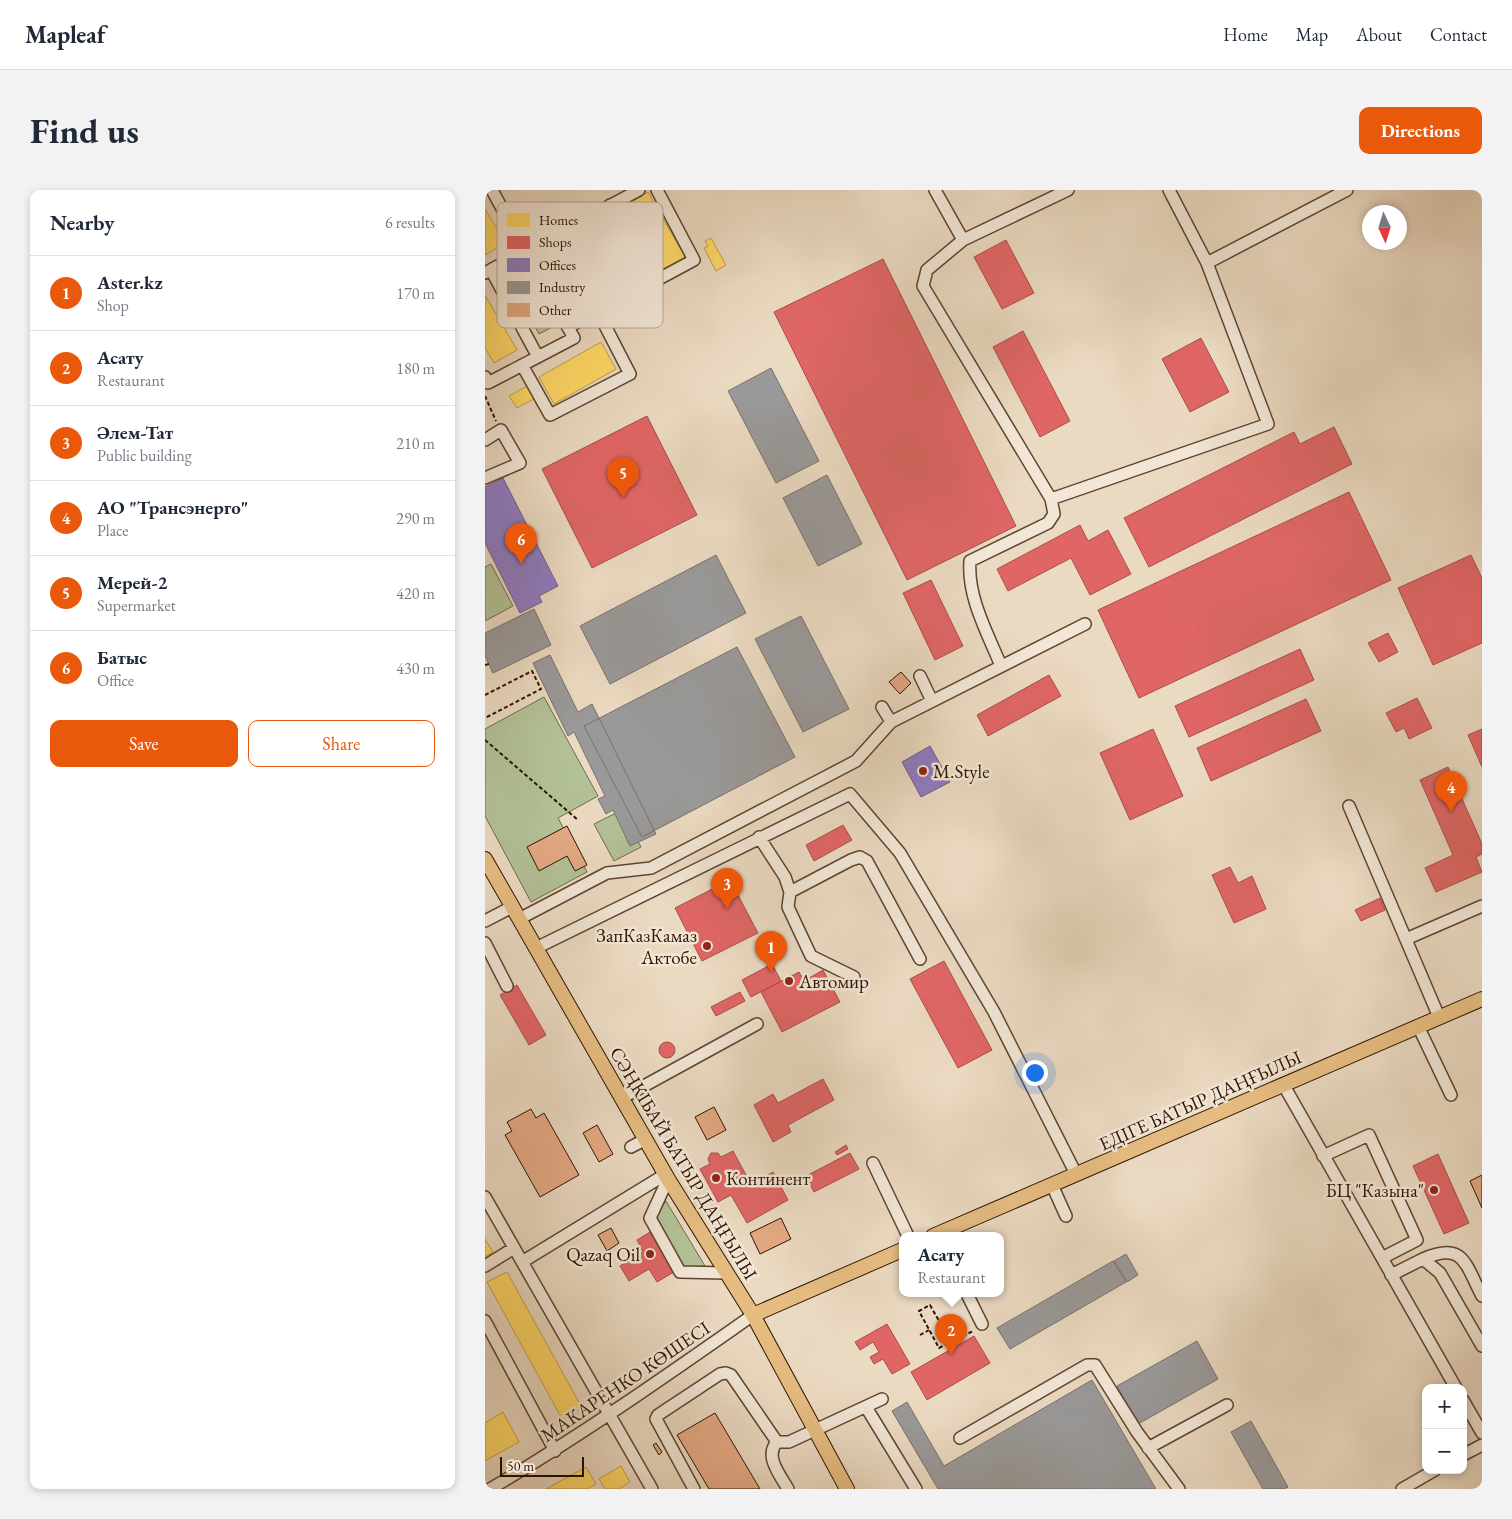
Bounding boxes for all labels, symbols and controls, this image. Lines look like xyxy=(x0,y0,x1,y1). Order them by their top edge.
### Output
text: Mapleaf xyxy=(25,19,106,50)
text: Home xyxy=(1223,23,1268,46)
text: Map xyxy=(1296,23,1328,46)
text: About xyxy=(1356,23,1402,46)
text: Contact xyxy=(1430,23,1487,46)
button: Directions xyxy=(1359,107,1482,154)
text: Find us xyxy=(30,108,139,153)
legend xyxy=(497,202,663,328)
north arrow xyxy=(1362,205,1407,250)
text: Nearby xyxy=(50,209,114,236)
text: Homes xyxy=(539,211,579,229)
text: 6 results xyxy=(385,212,435,233)
text: Shops xyxy=(539,233,572,251)
text: Offices xyxy=(539,256,576,274)
text: Aster.kz xyxy=(97,270,163,295)
text: Industry xyxy=(539,278,586,296)
text: 1 xyxy=(62,283,70,304)
text: 170 m xyxy=(396,283,435,304)
text: Shop xyxy=(97,295,129,316)
text: Other xyxy=(539,301,572,319)
text: Асату xyxy=(97,345,144,370)
text: 2 xyxy=(62,358,70,379)
text: 180 m xyxy=(396,358,435,379)
text: Restaurant xyxy=(97,370,165,391)
text: Әлем-Тат xyxy=(97,420,173,445)
text: 3 xyxy=(62,433,70,454)
text: 210 m xyxy=(396,433,435,454)
text: Public building xyxy=(97,445,192,466)
pin: 5 xyxy=(607,457,639,498)
text: АО "Трансэнерго" xyxy=(97,495,248,520)
text: 4 xyxy=(62,508,70,529)
text: 290 m xyxy=(396,508,435,529)
text: Place xyxy=(97,520,129,541)
pin: 6 xyxy=(505,523,537,564)
text: Мерей-2 xyxy=(97,570,168,595)
text: 5 xyxy=(62,583,70,604)
text: 420 m xyxy=(396,583,435,604)
text: Supermarket xyxy=(97,595,176,616)
text: Батыс xyxy=(97,645,147,670)
text: 6 xyxy=(62,658,70,679)
text: 430 m xyxy=(396,658,435,679)
text: Office xyxy=(97,670,134,691)
button: Save xyxy=(50,720,238,767)
button: Share xyxy=(248,720,435,767)
place label: M.Style xyxy=(933,759,990,784)
marker: M.Style xyxy=(917,765,929,777)
pin: 4 xyxy=(1435,771,1467,812)
pin: 3 xyxy=(711,868,743,909)
place label: ЗапКазКамаз Актобе xyxy=(596,923,697,970)
pin: 1 xyxy=(755,931,787,972)
marker: ЗапКазКамаз Актобе xyxy=(701,940,713,952)
place label: Автомир xyxy=(798,969,869,994)
marker: Автомир xyxy=(783,975,795,987)
street label: СӘҢКІБАЙ БАТЫР ДАҢҒЫЛЫ xyxy=(604,1042,763,1285)
street label: ЕДІГЕ БАТЫР ДАҢҒЫЛЫ xyxy=(1095,1044,1306,1156)
your location xyxy=(1022,1060,1048,1086)
place label: Континент xyxy=(726,1166,811,1191)
marker: Континент xyxy=(710,1172,722,1184)
place label: БЦ "Казына" xyxy=(1325,1178,1424,1203)
marker: БЦ "Казына" xyxy=(1428,1184,1440,1196)
popup xyxy=(899,1232,1004,1297)
place label: Qazaq Oil xyxy=(566,1242,640,1267)
text: Асату xyxy=(918,1242,964,1267)
marker: Qazaq Oil xyxy=(644,1248,656,1260)
text: Restaurant xyxy=(918,1267,985,1288)
pin: 2 xyxy=(935,1314,967,1355)
street label: МАКАРЕНКО КӨШЕСІ xyxy=(536,1315,715,1447)
map controls xyxy=(1422,1384,1467,1474)
button: + xyxy=(1422,1384,1467,1429)
button: − xyxy=(1422,1429,1467,1474)
scale bar xyxy=(500,1454,584,1477)
text: 50 m xyxy=(507,1457,534,1475)

